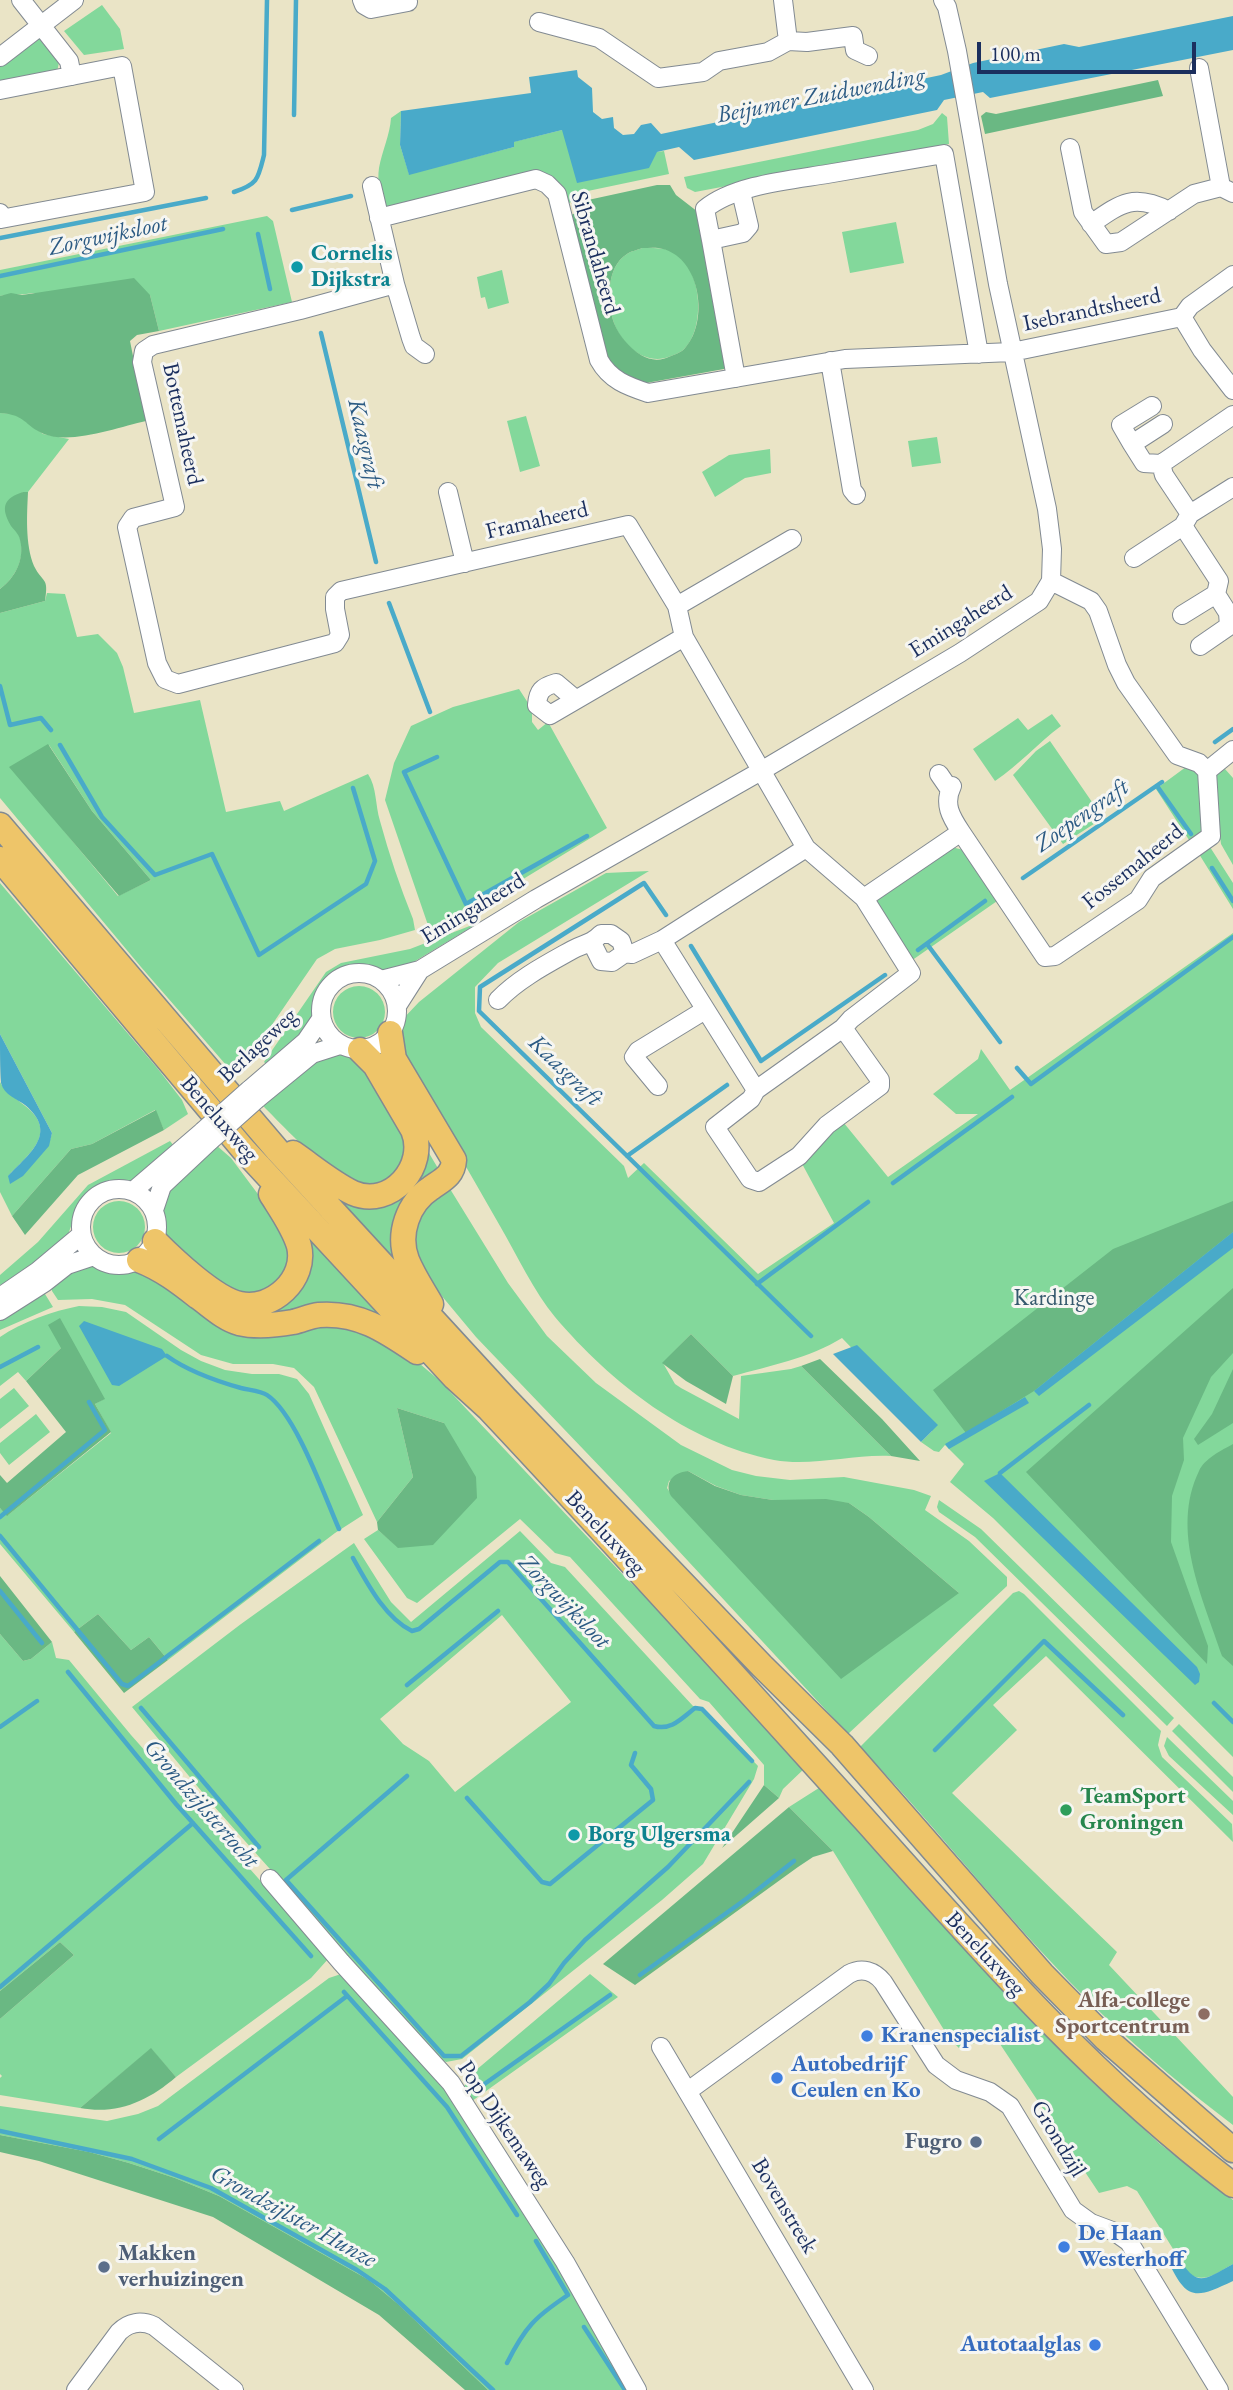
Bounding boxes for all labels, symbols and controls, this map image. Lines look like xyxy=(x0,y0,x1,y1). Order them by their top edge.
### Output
scale bar xyxy=(981,28,1200,72)
text: 100 m xyxy=(990,40,1041,67)
water label: Beijumer Zuidwending xyxy=(714,62,928,130)
street label: Sibrandaheerd xyxy=(564,188,626,318)
water label: Zorgwijksloot xyxy=(46,209,170,263)
place label: Cornelis Dijkstra xyxy=(311,240,393,294)
marker: Cornelis Dijkstra xyxy=(289,259,305,275)
street label: Isebrandtsheerd xyxy=(1021,282,1163,338)
street label: Bottemaheerd xyxy=(156,360,208,488)
water label: Kaasgraft xyxy=(341,396,389,492)
street label: Framaheerd xyxy=(483,496,591,546)
street label: Emingaheerd xyxy=(904,579,1018,665)
water label: Zoepengraft xyxy=(1029,773,1135,859)
street label: Fossemaheerd xyxy=(1077,818,1189,916)
street label: Emingaheerd xyxy=(416,867,530,951)
street label: Berlageweg xyxy=(213,1002,303,1090)
water label: Kaasgraft xyxy=(522,1029,608,1113)
street label: Beneluxweg xyxy=(174,1070,264,1168)
park label: Kardinge xyxy=(1014,1285,1094,1313)
street label: Beneluxweg xyxy=(559,1485,651,1581)
water label: Zorgwijksloot xyxy=(512,1549,616,1655)
water label: Grondzijlstertocht xyxy=(137,1733,265,1875)
place label: TeamSport Groningen xyxy=(1080,1783,1186,1837)
marker: TeamSport Groningen xyxy=(1058,1802,1074,1818)
place label: Borg Ulgersma xyxy=(588,1821,731,1849)
marker: Borg Ulgersma xyxy=(566,1827,582,1843)
street label: Beneluxweg xyxy=(939,1906,1031,2002)
place label: Alfa-college Sportcentrum xyxy=(1055,1987,1190,2041)
marker: Alfa-college Sportcentrum xyxy=(1196,2006,1212,2022)
place label: Kranenspecialist xyxy=(881,2022,1041,2050)
marker: Kranenspecialist xyxy=(859,2028,875,2044)
place label: Autobedrijf Ceulen en Ko xyxy=(791,2051,921,2105)
street label: Pop Dijkemaweg xyxy=(451,2056,557,2194)
marker: Autobedrijf Ceulen en Ko xyxy=(769,2070,785,2086)
street label: Grondzijl xyxy=(1024,2096,1092,2182)
place label: Fugro xyxy=(905,2128,962,2156)
marker: Fugro xyxy=(968,2134,984,2150)
street label: Bovenstreek xyxy=(745,2153,823,2259)
water label: Grondzijlster Hunze xyxy=(205,2159,381,2275)
place label: De Haan Westerhoff xyxy=(1078,2220,1184,2274)
marker: De Haan Westerhoff xyxy=(1056,2239,1072,2255)
place label: Makken verhuizingen xyxy=(118,2240,244,2294)
marker: Makken verhuizingen xyxy=(96,2259,112,2275)
place label: Autotaalglas xyxy=(960,2331,1081,2359)
marker: Autotaalglas xyxy=(1087,2337,1103,2353)

